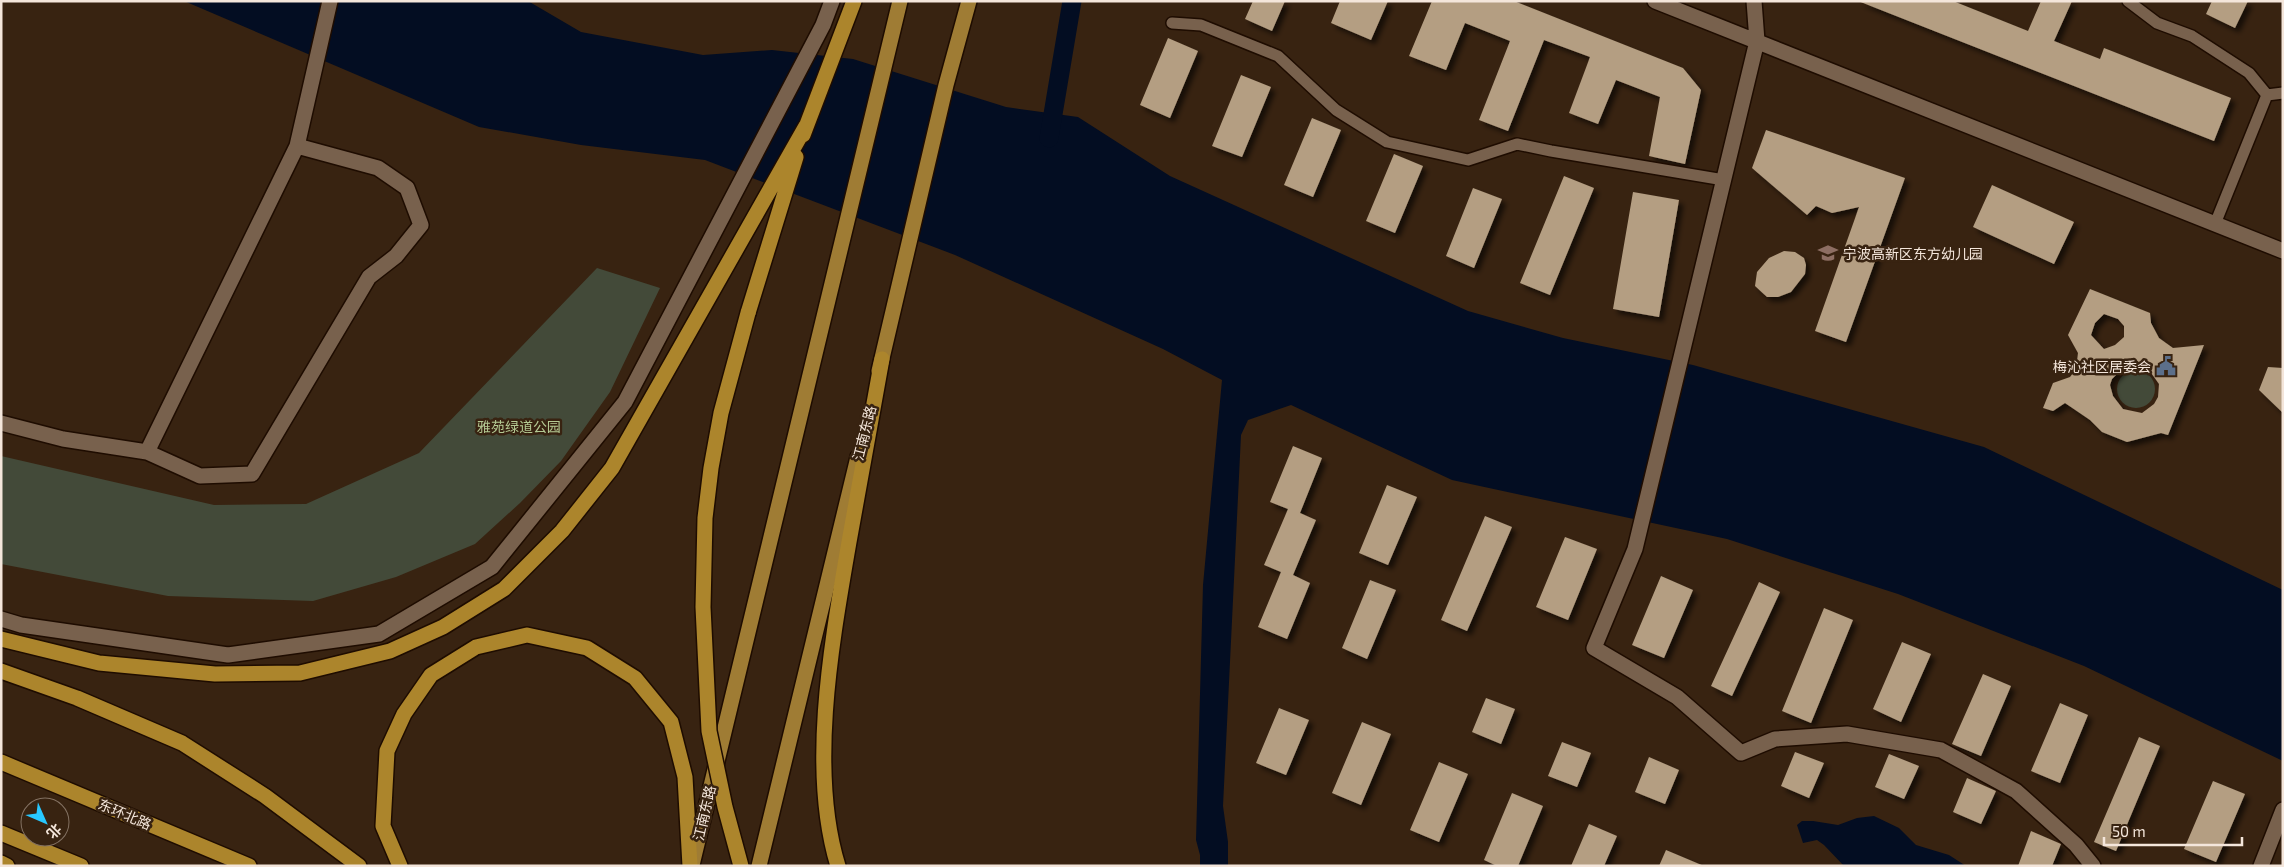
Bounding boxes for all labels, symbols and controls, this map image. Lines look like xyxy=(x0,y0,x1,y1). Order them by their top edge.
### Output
school or university icon: 宁波高新区东方幼儿园 xyxy=(1817,242,1839,264)
place label: 宁波高新区东方幼儿园 xyxy=(1843,245,1983,262)
public building icon: 梅沁社区居委会 xyxy=(2155,355,2177,377)
place label: 梅沁社区居委会 xyxy=(2053,358,2151,375)
street label: 江南东路 xyxy=(849,404,879,462)
park label: 雅苑绿道公园 xyxy=(477,418,561,435)
street label: 江南东路 xyxy=(689,784,719,842)
street label: 东环北路 xyxy=(96,795,154,833)
north arrow xyxy=(20,797,70,847)
scale bar xyxy=(2104,814,2242,846)
text: 北 xyxy=(44,821,66,843)
text: 50 m xyxy=(2112,822,2146,840)

